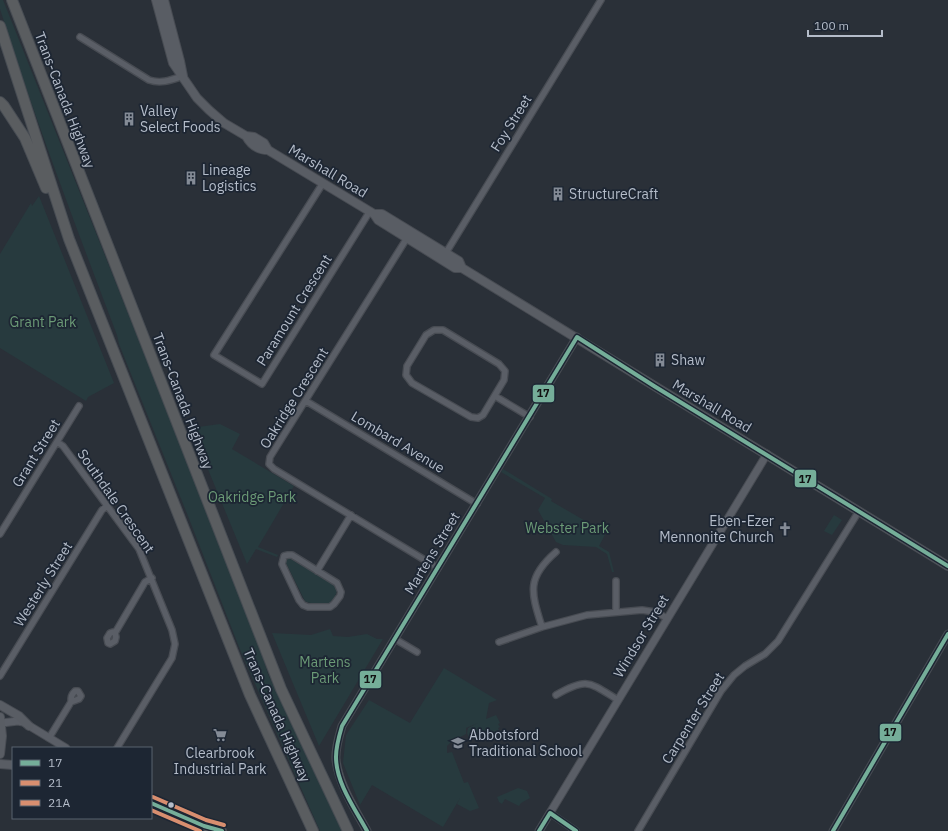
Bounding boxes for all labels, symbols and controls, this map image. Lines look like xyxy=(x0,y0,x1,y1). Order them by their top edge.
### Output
scale bar xyxy=(808,12,882,38)
text: 100 m xyxy=(814,18,849,33)
street label: Trans-Canada Highway xyxy=(31,29,99,171)
street label: Foy Street xyxy=(486,91,536,155)
place label: Valley Select Foods xyxy=(140,102,221,136)
building icon: Valley Select Foods xyxy=(121,111,137,127)
street label: Marshall Road xyxy=(285,140,371,202)
place label: Lineage Logistics xyxy=(202,161,257,195)
building icon: Lineage Logistics xyxy=(183,170,199,186)
place label: StructureCraft xyxy=(569,185,659,203)
building icon: StructureCraft xyxy=(550,186,566,202)
street label: Paramount Crescent xyxy=(252,251,336,369)
park label: Grant Park xyxy=(10,313,77,331)
street label: Trans-Canada Highway xyxy=(149,330,217,472)
street label: Oakridge Crescent xyxy=(256,344,332,452)
place label: Shaw xyxy=(671,351,706,369)
building icon: Shaw xyxy=(652,352,668,368)
street label: Marshall Road xyxy=(669,375,755,437)
line badge: 17 xyxy=(532,384,555,403)
text: 17 xyxy=(536,386,550,400)
street label: Lombard Avenue xyxy=(348,407,448,477)
street label: Grant Street xyxy=(8,416,64,490)
street label: Southdale Crescent xyxy=(73,445,159,557)
line badge: 17 xyxy=(794,469,817,488)
text: 17 xyxy=(798,472,812,486)
park label: Oakridge Park xyxy=(208,488,297,506)
street label: Martens Street xyxy=(400,508,464,598)
place label: Eben-Ezer Mennonite Church xyxy=(659,512,774,546)
park label: Webster Park xyxy=(525,519,610,537)
church icon: Eben-Ezer Mennonite Church xyxy=(777,521,793,537)
street label: Westerly Street xyxy=(10,538,76,630)
street label: Windsor Street xyxy=(609,591,673,681)
street label: Trans-Canada Highway xyxy=(239,645,315,785)
park label: Martens Park xyxy=(299,653,351,687)
street label: Carpenter Street xyxy=(658,669,728,767)
line badge: 17 xyxy=(359,670,382,689)
text: 17 xyxy=(363,672,377,686)
line badge: 17 xyxy=(879,723,902,742)
text: 17 xyxy=(883,725,897,739)
place label: Abbotsford Traditional School xyxy=(469,726,582,760)
supermarket icon: Clearbrook Industrial Park xyxy=(212,727,228,743)
school or university icon: Abbotsford Traditional School xyxy=(450,735,466,751)
place label: Clearbrook Industrial Park xyxy=(174,744,267,778)
legend xyxy=(12,747,152,819)
text: 17 xyxy=(48,755,62,770)
text: 21 xyxy=(48,775,62,790)
text: 21A xyxy=(48,795,70,810)
unlabelled marker xyxy=(166,800,176,810)

